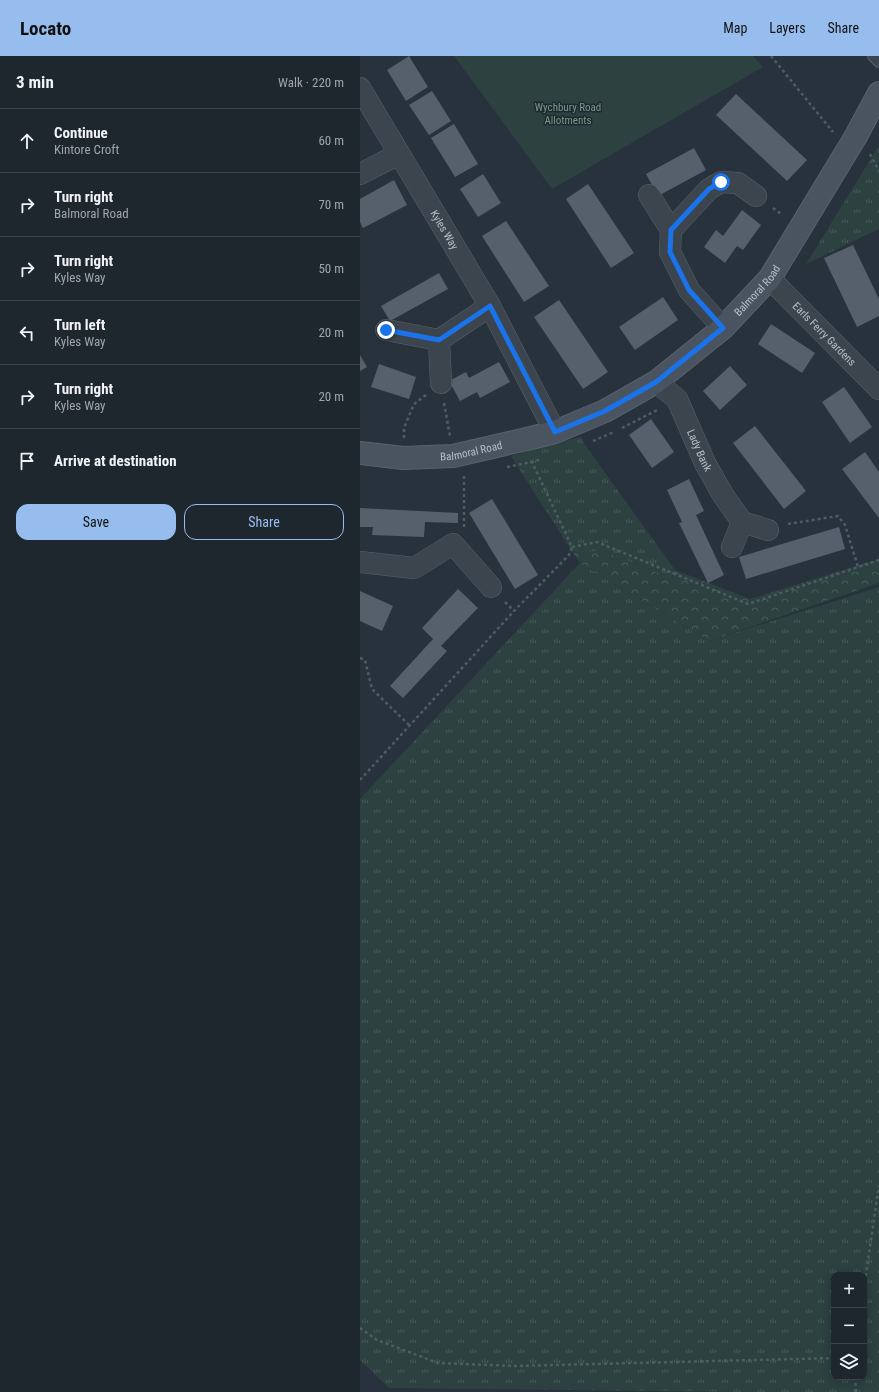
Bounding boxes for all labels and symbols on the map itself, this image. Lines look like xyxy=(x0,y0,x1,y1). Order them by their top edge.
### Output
park label: Wychbury Road Allotments xyxy=(535,101,601,127)
route start xyxy=(712,173,730,191)
street label: Kyles Way xyxy=(427,208,461,252)
street label: Balmoral Road xyxy=(732,263,783,319)
street label: Earls Ferry Gardens xyxy=(790,300,858,369)
route end xyxy=(377,321,395,339)
street label: Lady Bank xyxy=(684,427,714,474)
street label: Balmoral Road xyxy=(440,439,504,464)

